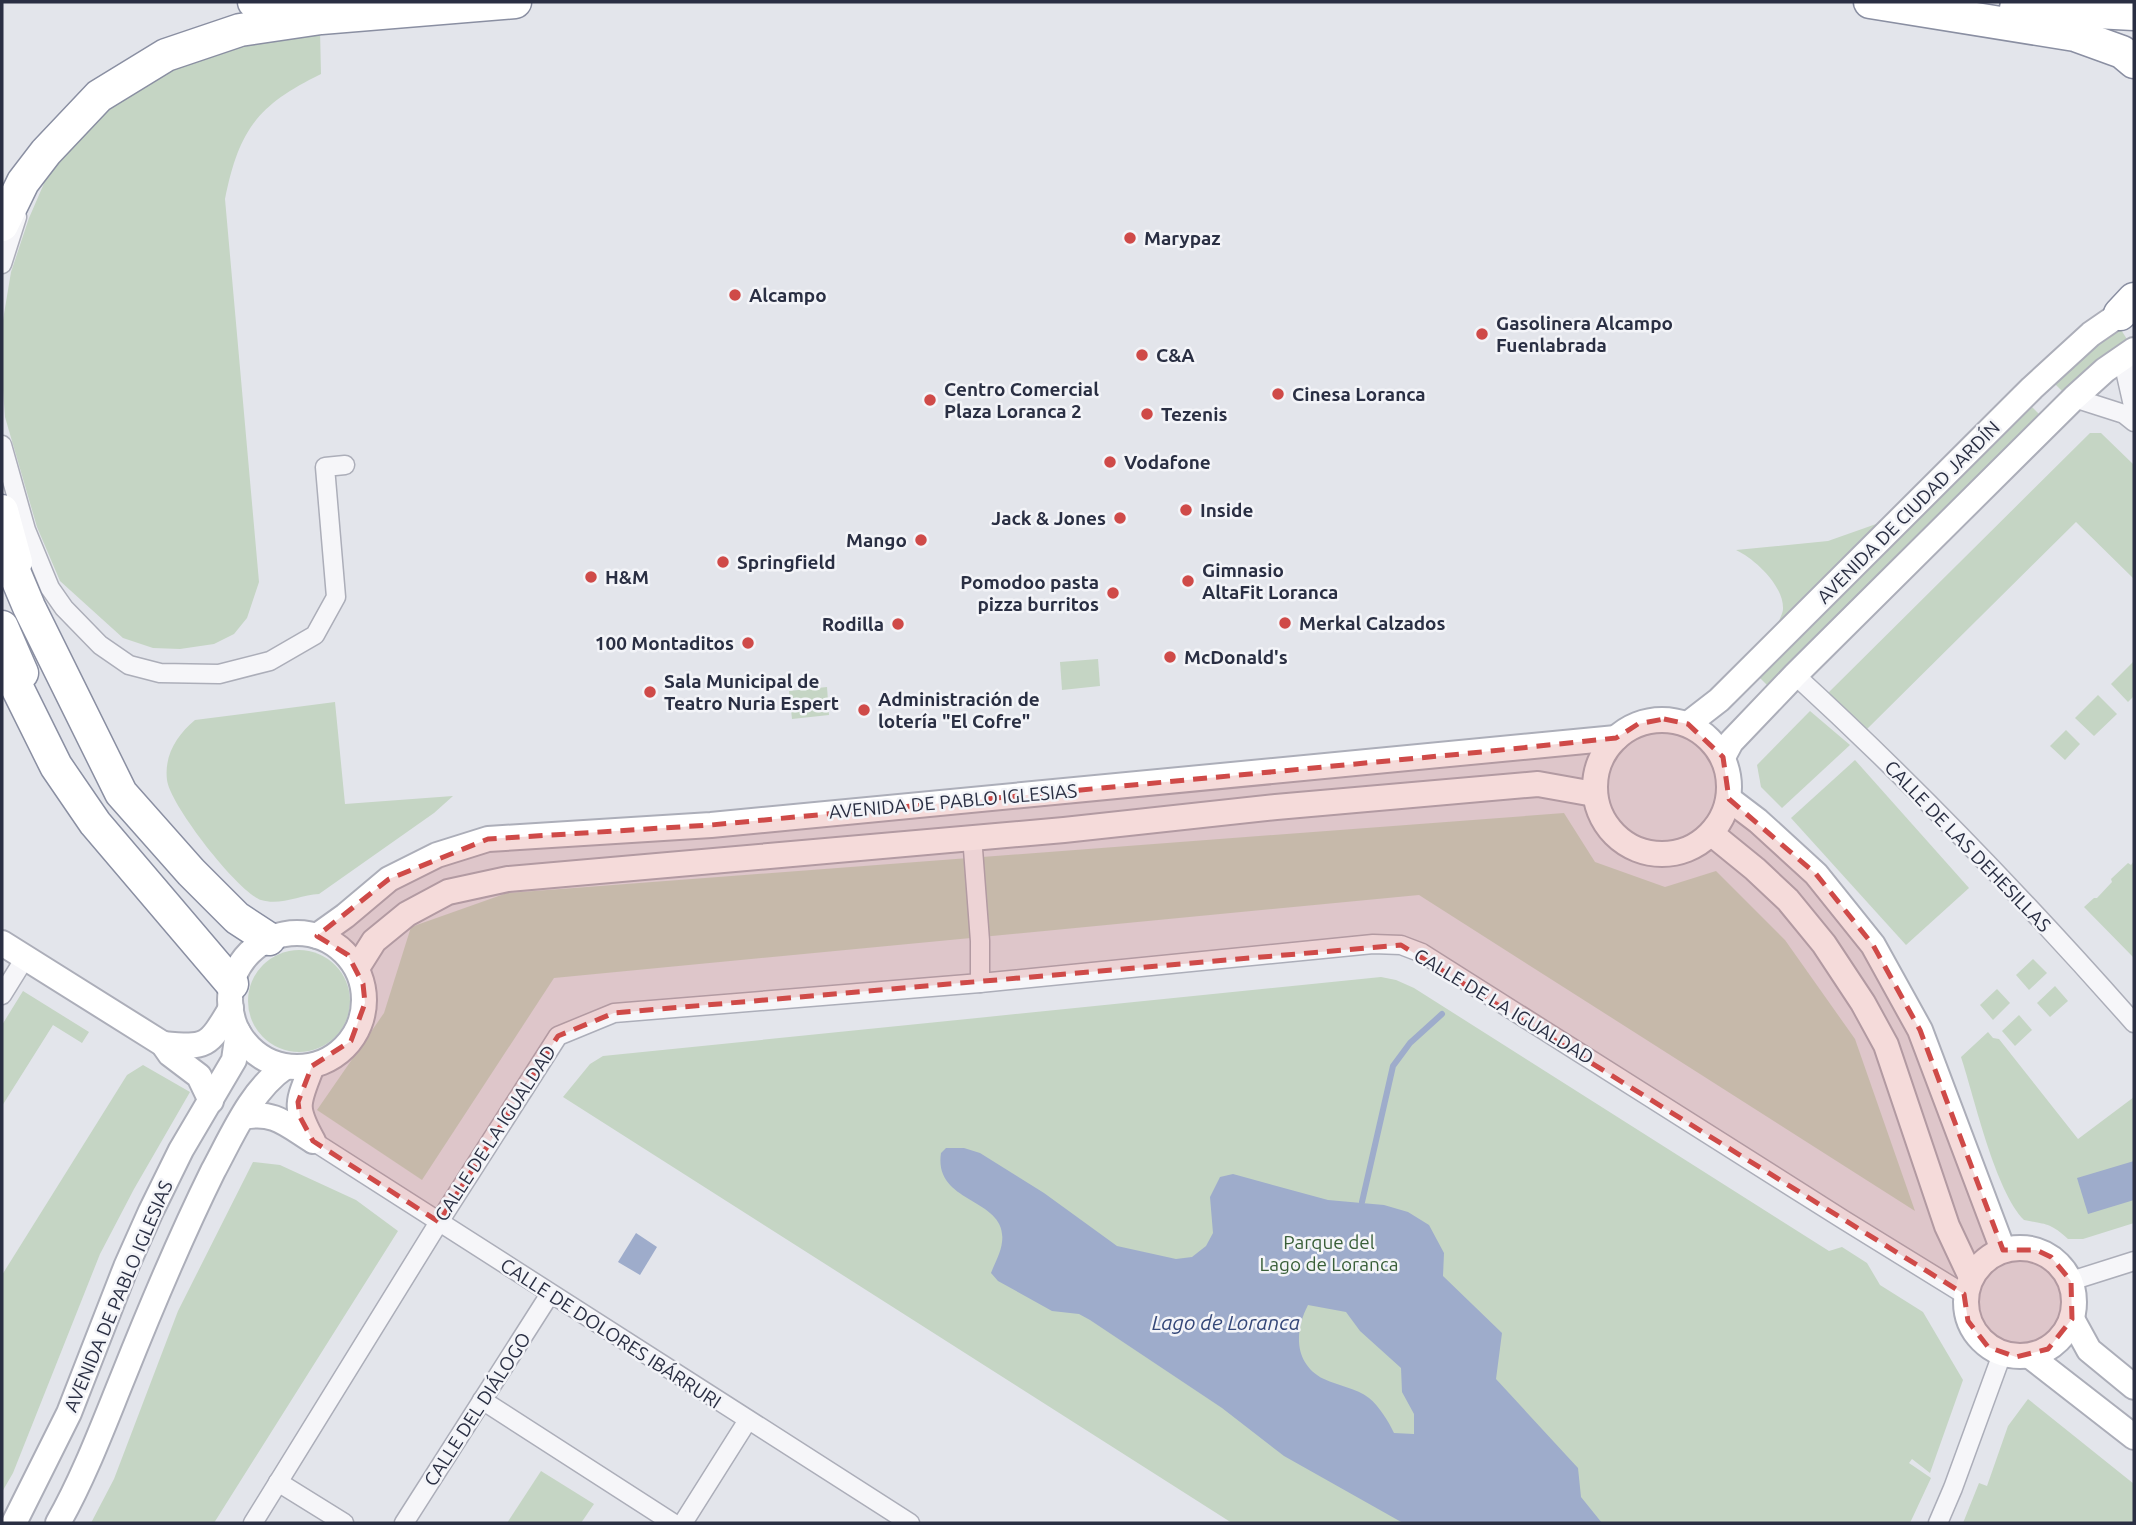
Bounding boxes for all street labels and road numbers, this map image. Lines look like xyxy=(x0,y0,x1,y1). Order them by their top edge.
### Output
street label: AVENIDA DE CIUDAD JARDÍN xyxy=(1812,416,2004,608)
street label: CALLE DE LAS DEHESILLAS xyxy=(1880,756,2056,936)
street label: AVENIDA DE PABLO IGLESIAS xyxy=(828,779,1078,823)
street label: CALLE DE LA IGUALDAD xyxy=(1410,944,1598,1068)
street label: CALLE DE LA IGUALDAD xyxy=(430,1041,560,1225)
street label: AVENIDA DE PABLO IGLESIAS xyxy=(59,1177,177,1415)
street label: CALLE DE DOLORES IBÁRRURI xyxy=(497,1253,725,1413)
street label: CALLE DEL DIÁLOGO xyxy=(419,1328,535,1490)

